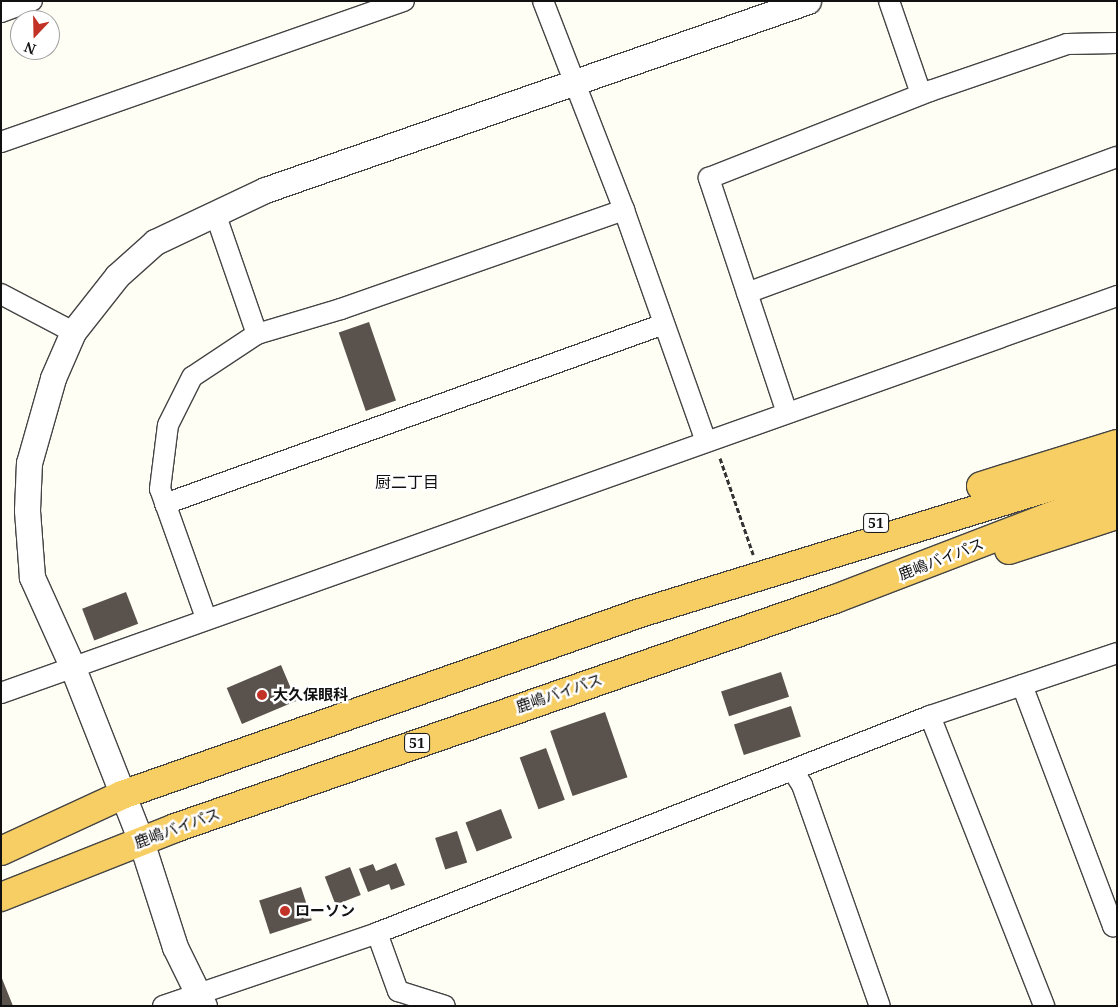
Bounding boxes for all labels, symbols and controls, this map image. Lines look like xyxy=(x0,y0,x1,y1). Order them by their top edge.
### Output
north arrow xyxy=(10,10,60,60)
text: N xyxy=(21,38,38,59)
district label: 厨二丁目 xyxy=(375,472,439,492)
road number: 51 xyxy=(862,512,890,534)
street label: 鹿嶋バイパス xyxy=(896,534,986,584)
street label: 鹿嶋バイパス xyxy=(514,670,604,716)
place label: 大久保眼科 xyxy=(273,686,348,704)
marker: 大久保眼科 xyxy=(255,688,269,702)
road number: 51 xyxy=(403,731,431,754)
street label: 鹿嶋バイパス xyxy=(132,804,222,852)
place label: ローソン xyxy=(295,902,355,920)
marker: ローソン xyxy=(279,905,291,917)

